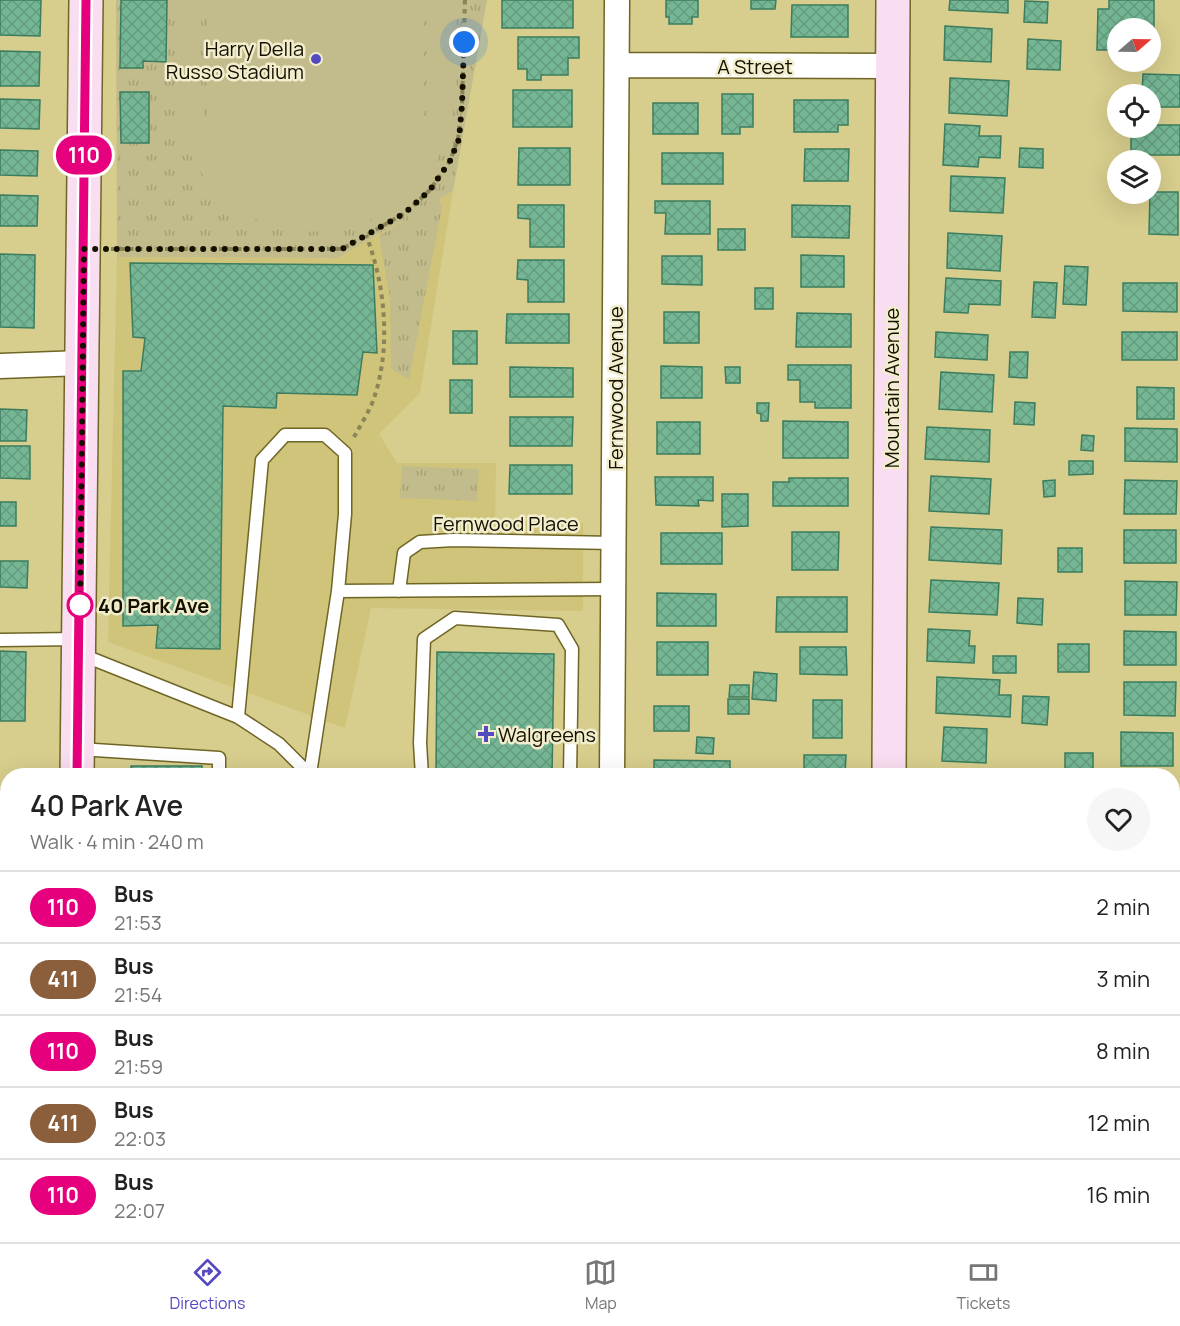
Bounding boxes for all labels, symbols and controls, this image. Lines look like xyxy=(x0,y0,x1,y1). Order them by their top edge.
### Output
north arrow xyxy=(1107,18,1161,72)
map controls xyxy=(1107,18,1161,204)
your location xyxy=(449,27,479,57)
place label: Harry Della Russo Stadium xyxy=(166,35,304,85)
marker: Harry Della Russo Stadium xyxy=(309,52,323,66)
street label: A Street xyxy=(717,53,793,80)
button: locate xyxy=(1107,84,1161,138)
line badge: 110 xyxy=(50,136,118,174)
text: 110 xyxy=(68,141,100,169)
button: layers xyxy=(1107,150,1161,204)
street label: Fernwood Avenue xyxy=(602,306,629,470)
street label: Mountain Avenue xyxy=(878,308,905,468)
street label: Fernwood Place xyxy=(433,510,579,537)
marker: 40 Park Ave xyxy=(67,592,93,618)
place label: 40 Park Ave xyxy=(98,592,209,619)
place label: Walgreens xyxy=(498,721,596,748)
marker: Walgreens xyxy=(479,727,493,741)
text: 40 Park Ave xyxy=(30,786,183,824)
button: heart xyxy=(1087,788,1150,851)
text: Walk · 4 min · 240 m xyxy=(30,828,204,855)
text: Bus xyxy=(114,879,154,909)
text: 2 min xyxy=(1096,892,1150,922)
text: 110 xyxy=(47,893,79,921)
text: 21:53 xyxy=(114,909,162,936)
text: Bus xyxy=(114,951,154,981)
text: 3 min xyxy=(1097,964,1150,994)
text: 411 xyxy=(47,965,79,993)
text: 21:54 xyxy=(114,981,163,1008)
text: Bus xyxy=(114,1023,154,1053)
text: 8 min xyxy=(1096,1036,1150,1066)
text: 110 xyxy=(47,1037,79,1065)
text: 21:59 xyxy=(114,1053,163,1080)
text: Bus xyxy=(114,1095,154,1125)
text: 12 min xyxy=(1088,1108,1150,1138)
text: 411 xyxy=(47,1109,79,1137)
text: 22:03 xyxy=(114,1125,166,1152)
text: Bus xyxy=(114,1167,154,1197)
text: 16 min xyxy=(1087,1180,1150,1210)
text: 110 xyxy=(47,1181,79,1209)
text: 22:07 xyxy=(114,1197,165,1224)
tab: Directions xyxy=(170,1256,245,1314)
tab: Map xyxy=(584,1256,617,1314)
tab: Tickets xyxy=(956,1256,1010,1314)

